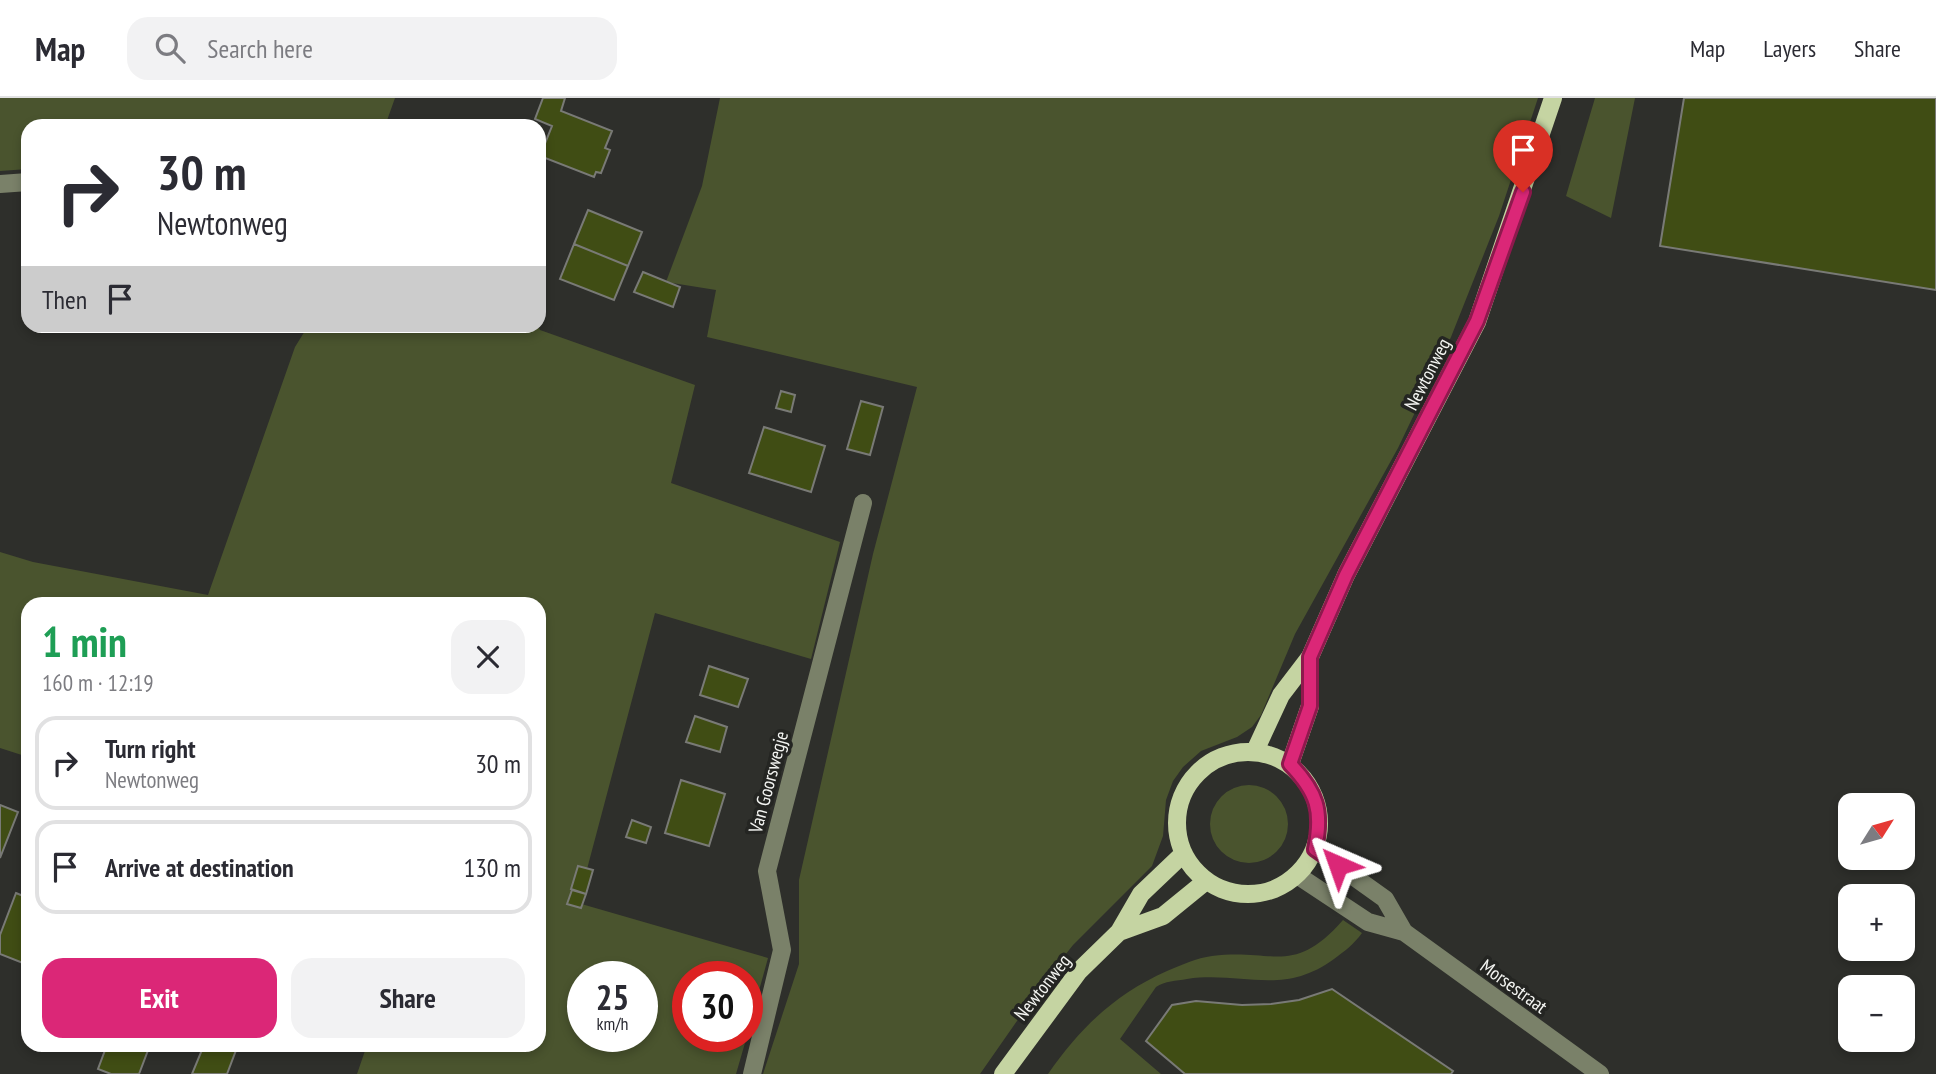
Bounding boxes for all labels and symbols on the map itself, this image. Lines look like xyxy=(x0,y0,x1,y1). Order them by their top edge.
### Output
pin xyxy=(1493,120,1553,192)
street label: Newtonweg xyxy=(1399,334,1455,414)
street label: Van Goorswegje xyxy=(743,728,793,836)
north arrow xyxy=(1838,793,1914,870)
position arrow xyxy=(1301,828,1375,902)
street label: Newtonweg xyxy=(1009,949,1075,1025)
street label: Morsestraat xyxy=(1476,954,1553,1019)
speed limit sign: 30 xyxy=(672,961,763,1052)

